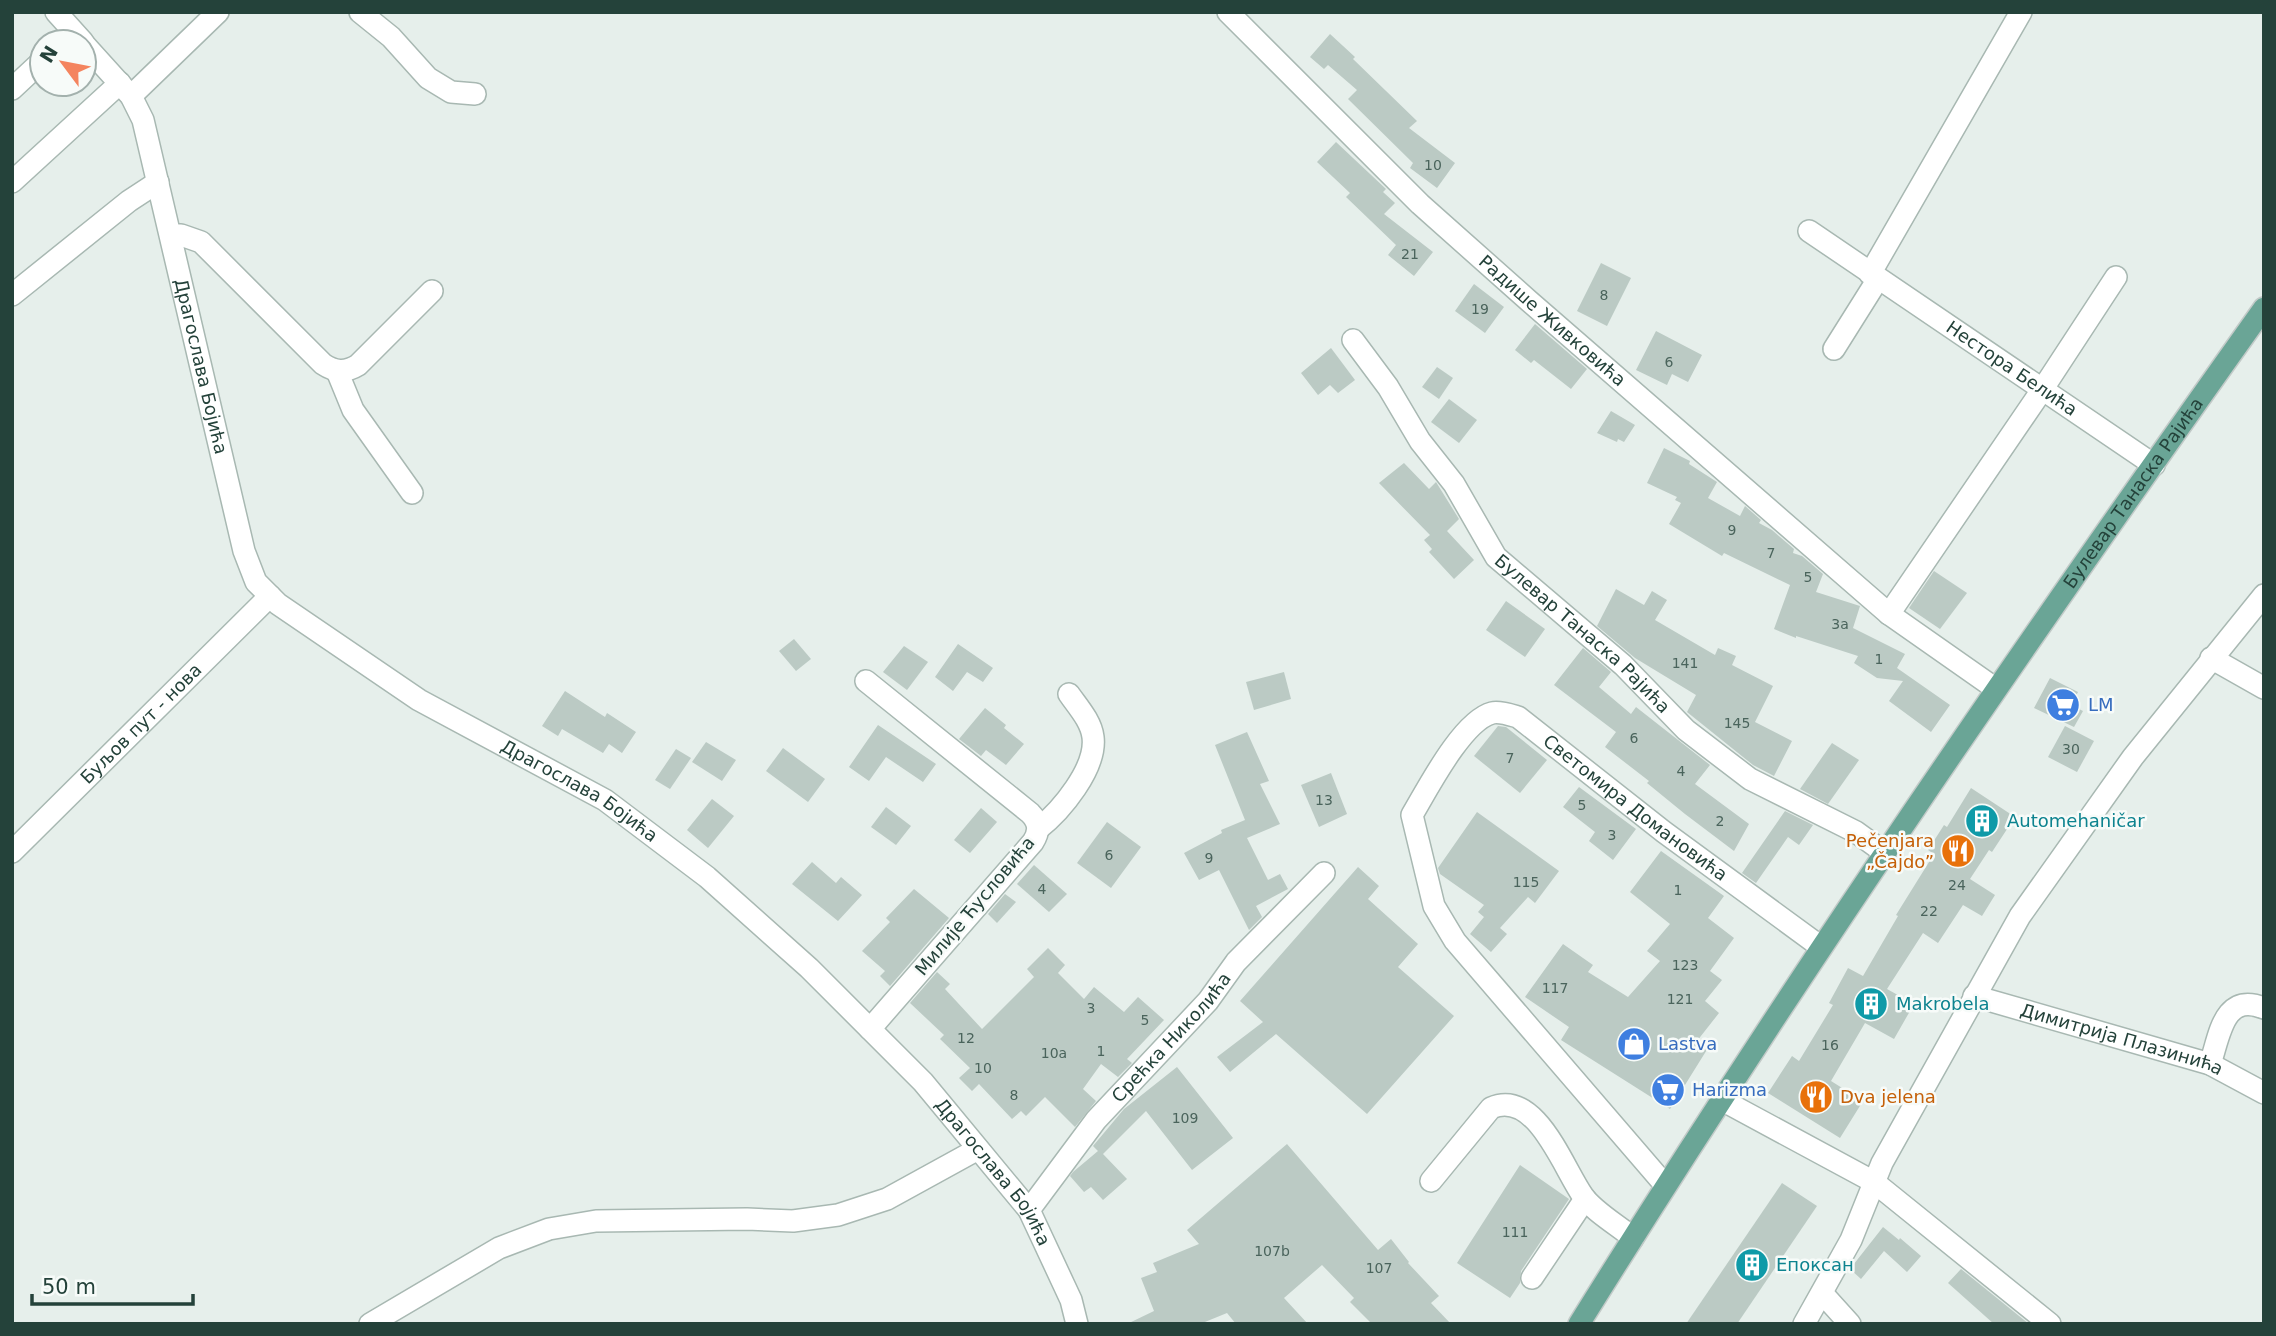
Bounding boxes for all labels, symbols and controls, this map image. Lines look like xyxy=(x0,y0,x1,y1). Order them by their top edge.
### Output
north arrow xyxy=(28,28,98,98)
text: N xyxy=(35,41,62,67)
house number: 10 xyxy=(1424,157,1442,173)
house number: 21 xyxy=(1401,246,1419,262)
street label: Радише Живковића xyxy=(1475,251,1630,390)
street label: Драгослава Бојића xyxy=(171,276,232,456)
house number: 8 xyxy=(1600,287,1608,303)
house number: 19 xyxy=(1471,301,1489,317)
street label: Нестора Белића xyxy=(1943,316,2082,420)
house number: 6 xyxy=(1665,354,1674,370)
street label: Булевар Танаска Рајића xyxy=(2059,393,2207,592)
house number: 9 xyxy=(1728,522,1736,538)
house number: 7 xyxy=(1767,545,1775,561)
street label: Булевар Танаска Рајића xyxy=(1491,550,1675,717)
house number: 5 xyxy=(1804,569,1812,585)
house number: 3a xyxy=(1831,616,1849,632)
house number: 1 xyxy=(1875,651,1883,667)
house number: 141 xyxy=(1672,655,1698,671)
street label: Буљов пут - нова xyxy=(76,659,206,788)
supermarket icon: LM xyxy=(2044,686,2082,724)
place label: LM xyxy=(2088,694,2114,715)
house number: 145 xyxy=(1724,715,1750,731)
street label: Светомира Домановића xyxy=(1539,730,1732,885)
house number: 6 xyxy=(1630,730,1639,746)
street label: Драгослава Бојића xyxy=(498,735,662,846)
house number: 30 xyxy=(2062,741,2080,757)
house number: 7 xyxy=(1506,750,1514,766)
house number: 4 xyxy=(1677,763,1686,779)
house number: 13 xyxy=(1315,792,1333,808)
house number: 5 xyxy=(1578,797,1586,813)
building icon: Automehaničar xyxy=(1963,802,2001,840)
place label: Automehaničar xyxy=(2007,810,2145,831)
house number: 2 xyxy=(1716,813,1724,829)
house number: 3 xyxy=(1608,827,1616,843)
place label: Pečenjara „Čajdo” xyxy=(1846,830,1934,872)
street label: Милије Ћусловића xyxy=(910,832,1039,979)
restaurant icon: Pečenjara „Čajdo” xyxy=(1939,832,1977,870)
house number: 6 xyxy=(1105,847,1114,863)
house number: 9 xyxy=(1205,850,1213,866)
house number: 115 xyxy=(1513,874,1539,890)
house number: 24 xyxy=(1948,877,1966,893)
house number: 4 xyxy=(1038,881,1047,897)
house number: 1 xyxy=(1674,882,1682,898)
house number: 22 xyxy=(1920,903,1938,919)
house number: 123 xyxy=(1672,957,1698,973)
street label: Срећка Николића xyxy=(1107,968,1235,1106)
house number: 117 xyxy=(1542,980,1568,996)
building icon: Makrobela xyxy=(1852,985,1890,1023)
house number: 121 xyxy=(1667,991,1693,1007)
place label: Makrobela xyxy=(1896,993,1990,1014)
street label: Димитрија Плазинића xyxy=(2018,999,2227,1079)
house number: 3 xyxy=(1087,1000,1095,1016)
house number: 5 xyxy=(1141,1012,1149,1028)
shop icon: Lastva xyxy=(1615,1025,1653,1063)
house number: 12 xyxy=(957,1030,975,1046)
place label: Lastva xyxy=(1658,1033,1717,1054)
house number: 16 xyxy=(1821,1037,1839,1053)
house number: 1 xyxy=(1097,1043,1105,1059)
house number: 10a xyxy=(1041,1045,1067,1061)
house number: 10 xyxy=(974,1060,992,1076)
supermarket icon: Harizma xyxy=(1649,1071,1687,1109)
restaurant icon: Dva jelena xyxy=(1797,1078,1835,1116)
place label: Harizma xyxy=(1692,1079,1767,1100)
place label: Dva jelena xyxy=(1840,1086,1936,1107)
house number: 8 xyxy=(1010,1087,1018,1103)
street label: Драгослава Бојића xyxy=(931,1094,1055,1249)
house number: 109 xyxy=(1172,1110,1198,1126)
house number: 111 xyxy=(1502,1224,1528,1240)
house number: 107b xyxy=(1254,1243,1290,1259)
building icon: Епоксан xyxy=(1733,1246,1771,1284)
place label: Епоксан xyxy=(1776,1254,1854,1275)
house number: 107 xyxy=(1366,1260,1392,1276)
scale bar xyxy=(32,1262,192,1306)
text: 50 m xyxy=(42,1275,96,1299)

